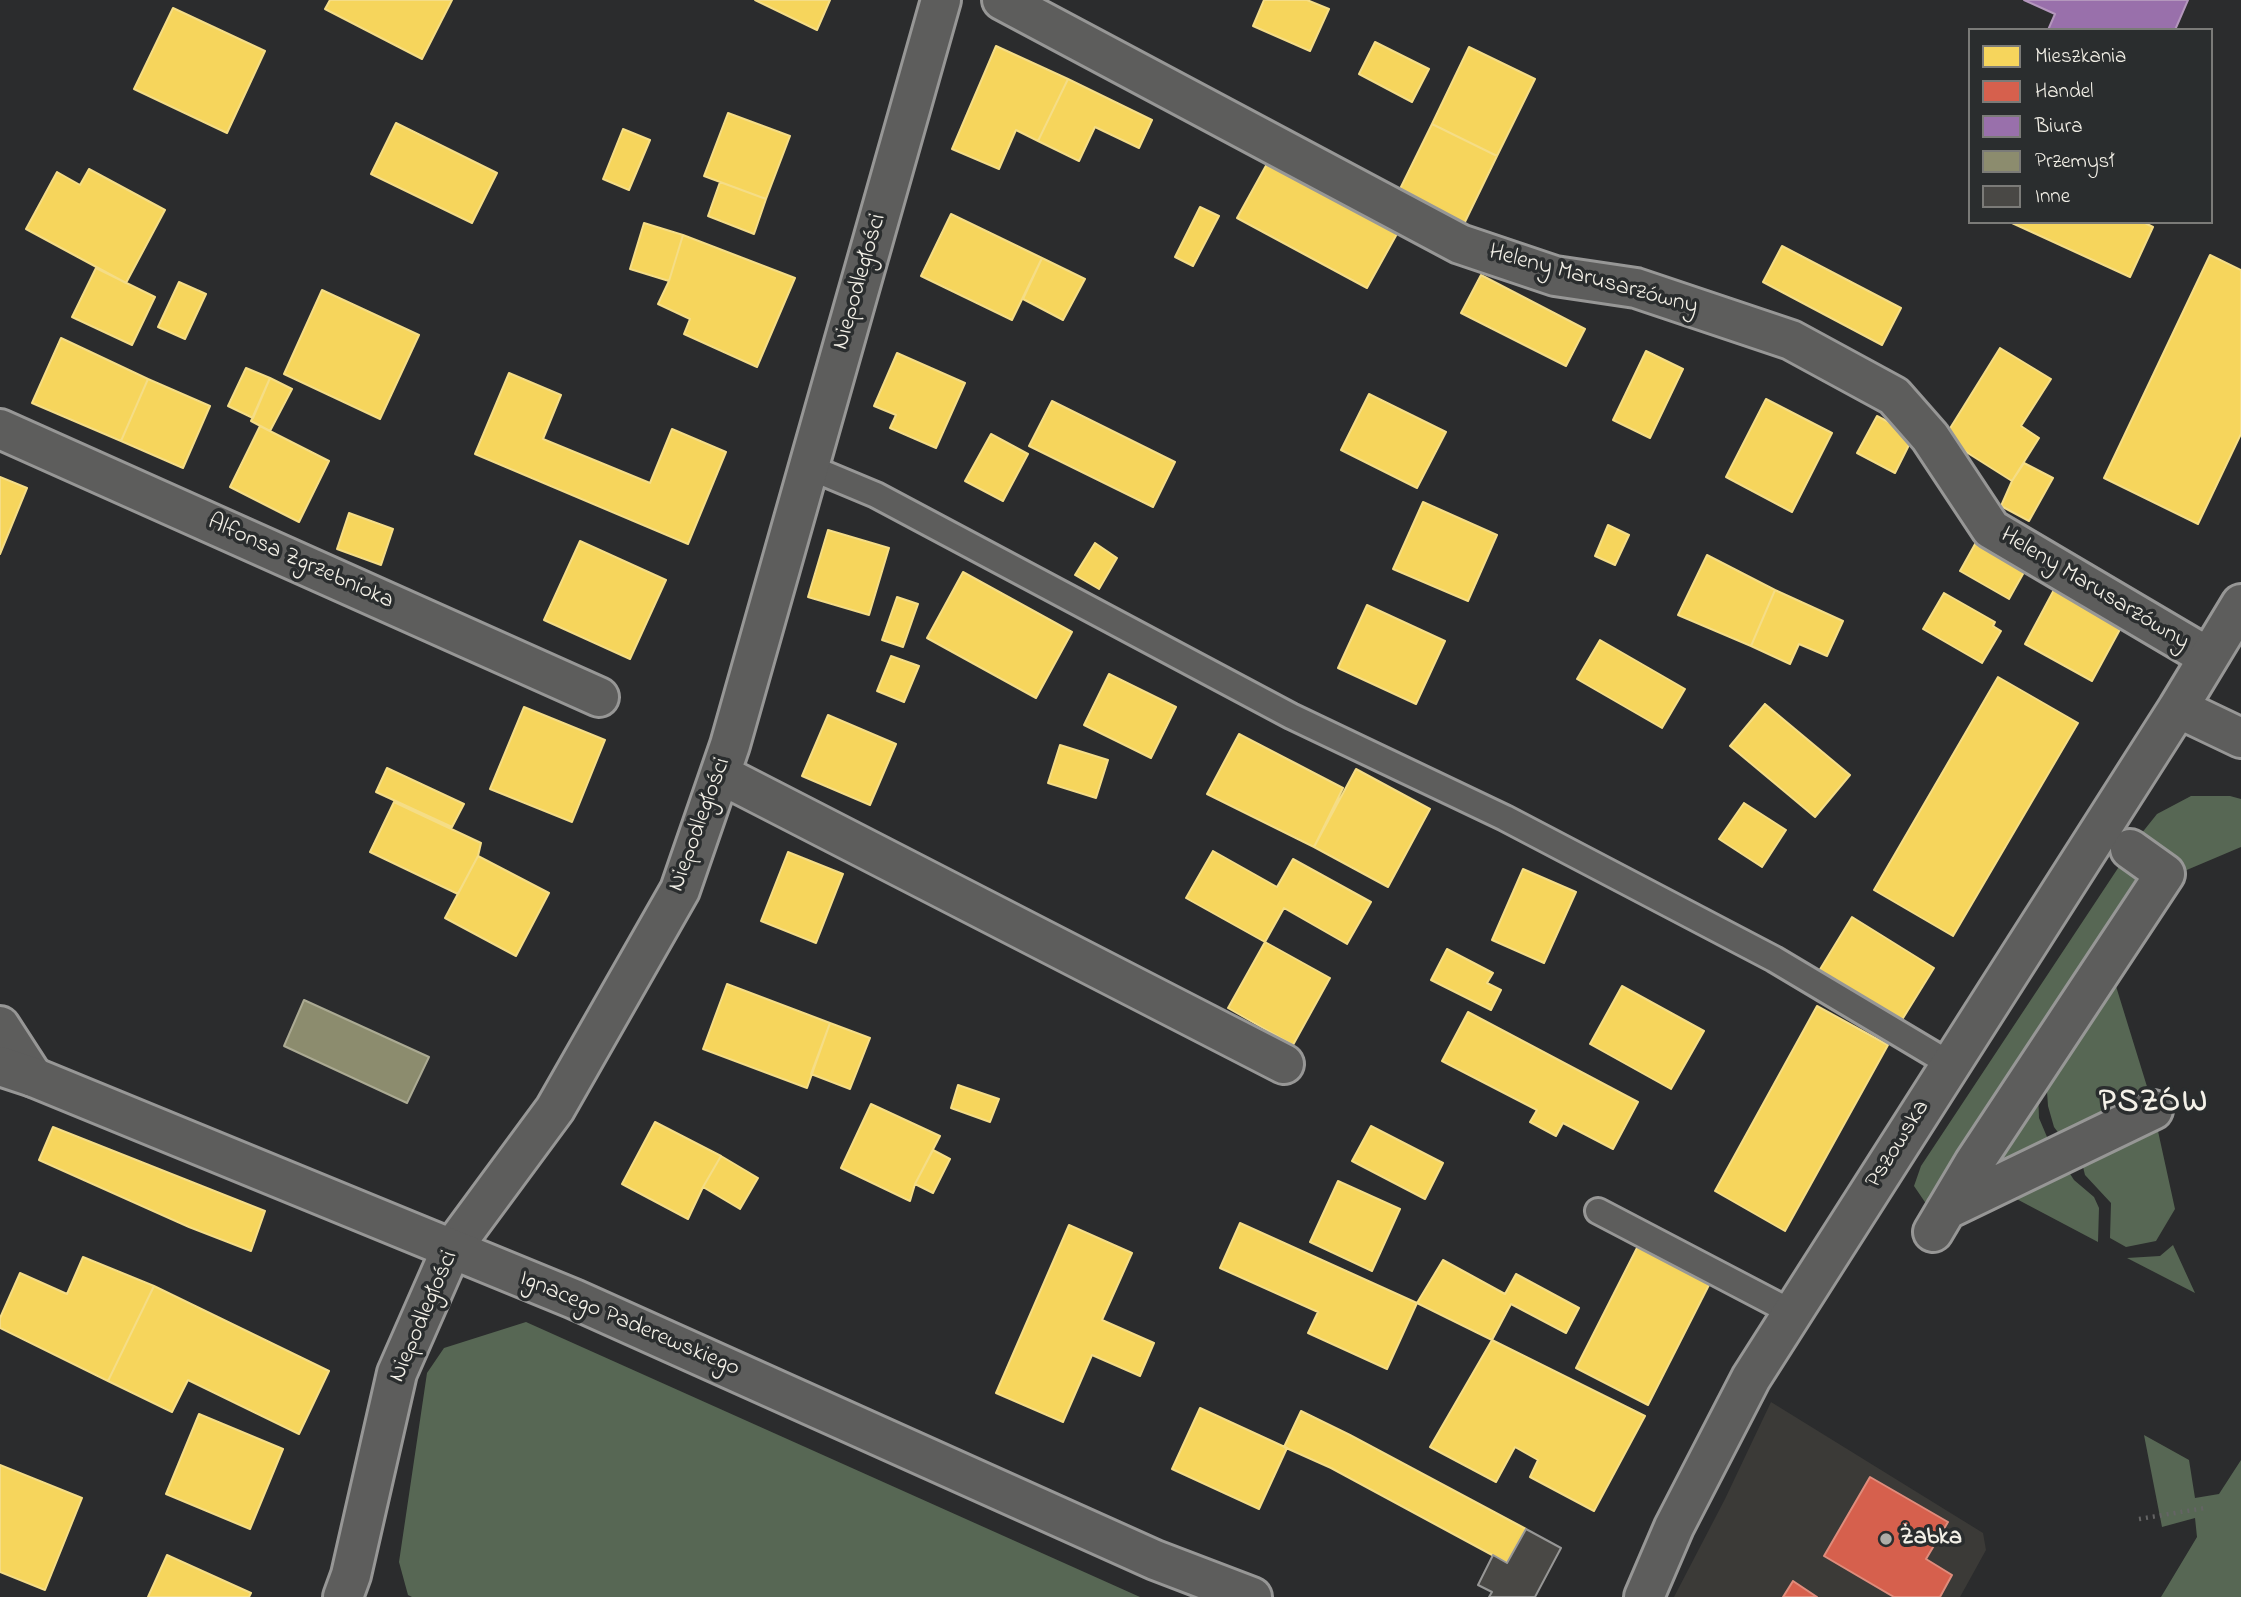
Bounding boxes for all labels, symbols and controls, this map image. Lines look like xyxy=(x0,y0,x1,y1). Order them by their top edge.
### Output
legend xyxy=(1968,28,2213,224)
text: Mieszkania xyxy=(2035,42,2126,72)
text: Handel xyxy=(2035,77,2094,107)
text: Biura xyxy=(2035,112,2083,142)
text: Przemysł xyxy=(2035,147,2114,177)
text: Inne xyxy=(2035,182,2070,212)
street label: Niepodległości xyxy=(828,211,894,353)
street label: Heleny Marusarzówny xyxy=(1485,239,1701,323)
street label: Alfonsa Zgrzebnioka xyxy=(202,509,398,617)
street label: Heleny Marusarzówny xyxy=(1994,522,2194,658)
street label: Niepodległości xyxy=(664,754,738,896)
district label: PSZÓW xyxy=(2100,1086,2208,1124)
street label: Pszowska xyxy=(1861,1096,1937,1194)
street label: Niepodległości xyxy=(384,1247,466,1387)
street label: Ignacego Paderewskiego xyxy=(514,1266,744,1384)
place label: Żabka xyxy=(1900,1525,1962,1553)
marker: Żabka xyxy=(1878,1531,1894,1547)

